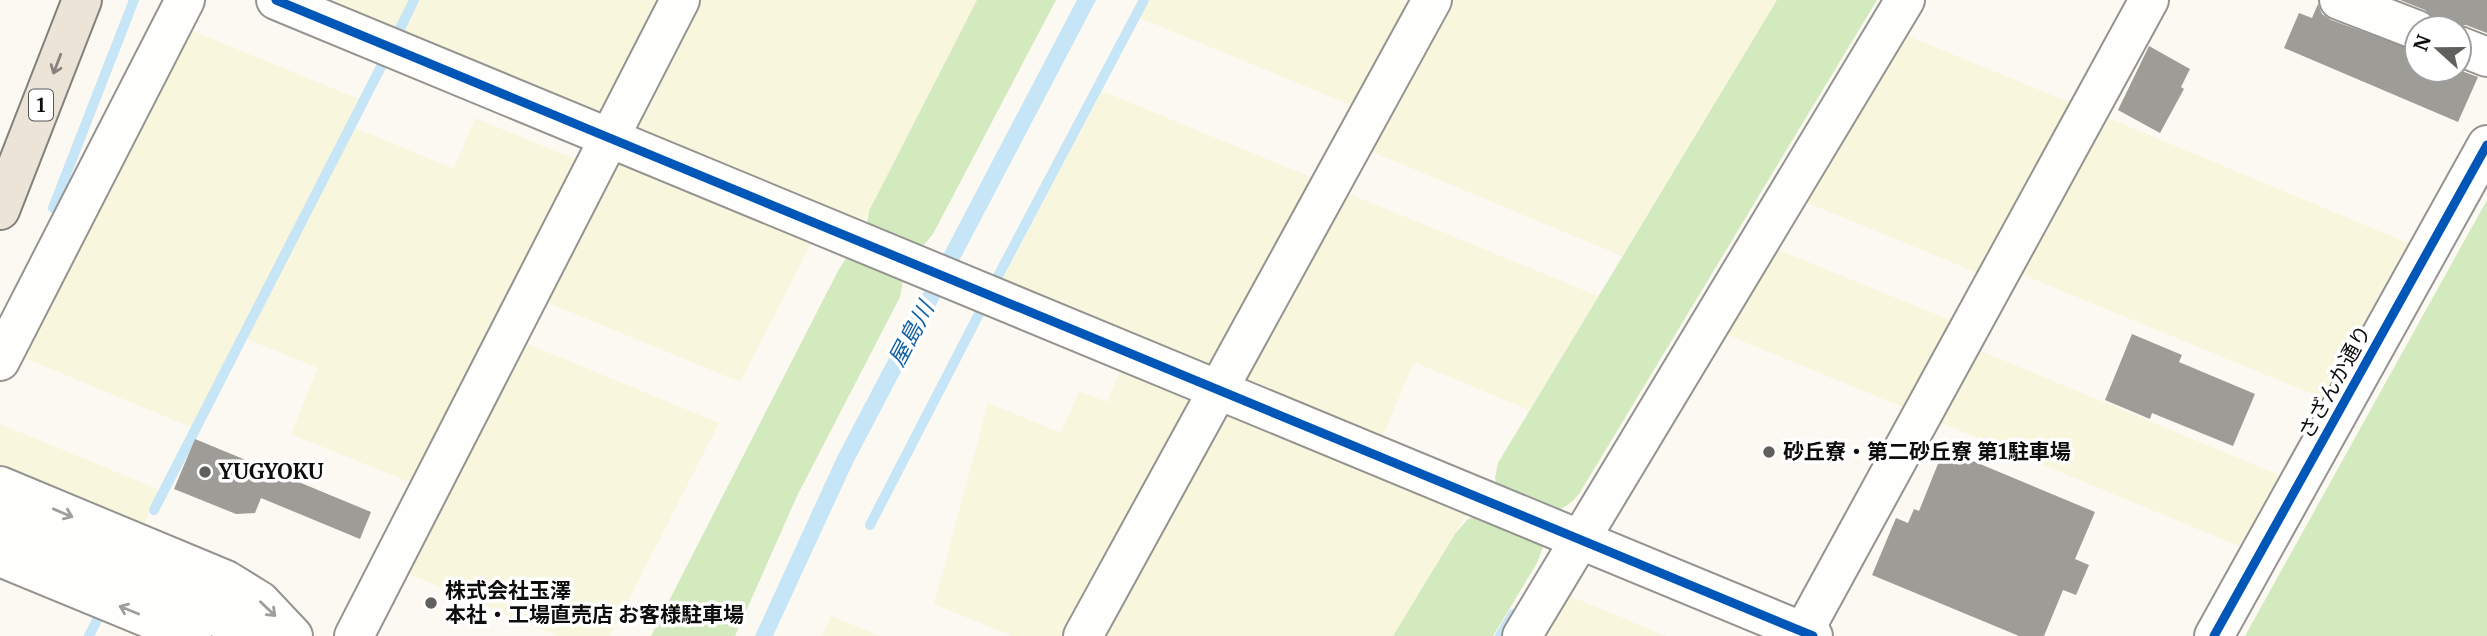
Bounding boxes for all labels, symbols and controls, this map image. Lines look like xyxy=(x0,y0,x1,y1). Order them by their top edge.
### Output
north arrow xyxy=(2403,14,2473,84)
text: N xyxy=(2408,32,2436,54)
one-way arrow xyxy=(50,52,63,74)
road number: 1 xyxy=(29,90,53,120)
water label: 屋島川 xyxy=(882,294,941,371)
street label: さざんか通り xyxy=(2292,320,2377,443)
place label: 砂丘寮・第二砂丘寮 第1駐車場 xyxy=(1783,438,2071,465)
marker: 砂丘寮・第二砂丘寮 第1駐車場 xyxy=(1761,444,1777,460)
place label: YUGYOKU xyxy=(218,458,324,485)
marker: YUGYOKU xyxy=(197,464,213,480)
one-way arrow xyxy=(52,507,73,520)
place label: 株式会社玉澤 本社・工場直売店 お客様駐車場 xyxy=(445,577,744,628)
marker: 株式会社玉澤 本社・工場直売店 お客様駐車場 xyxy=(423,595,439,611)
one-way arrow xyxy=(259,601,276,618)
one-way arrow xyxy=(118,603,140,616)

